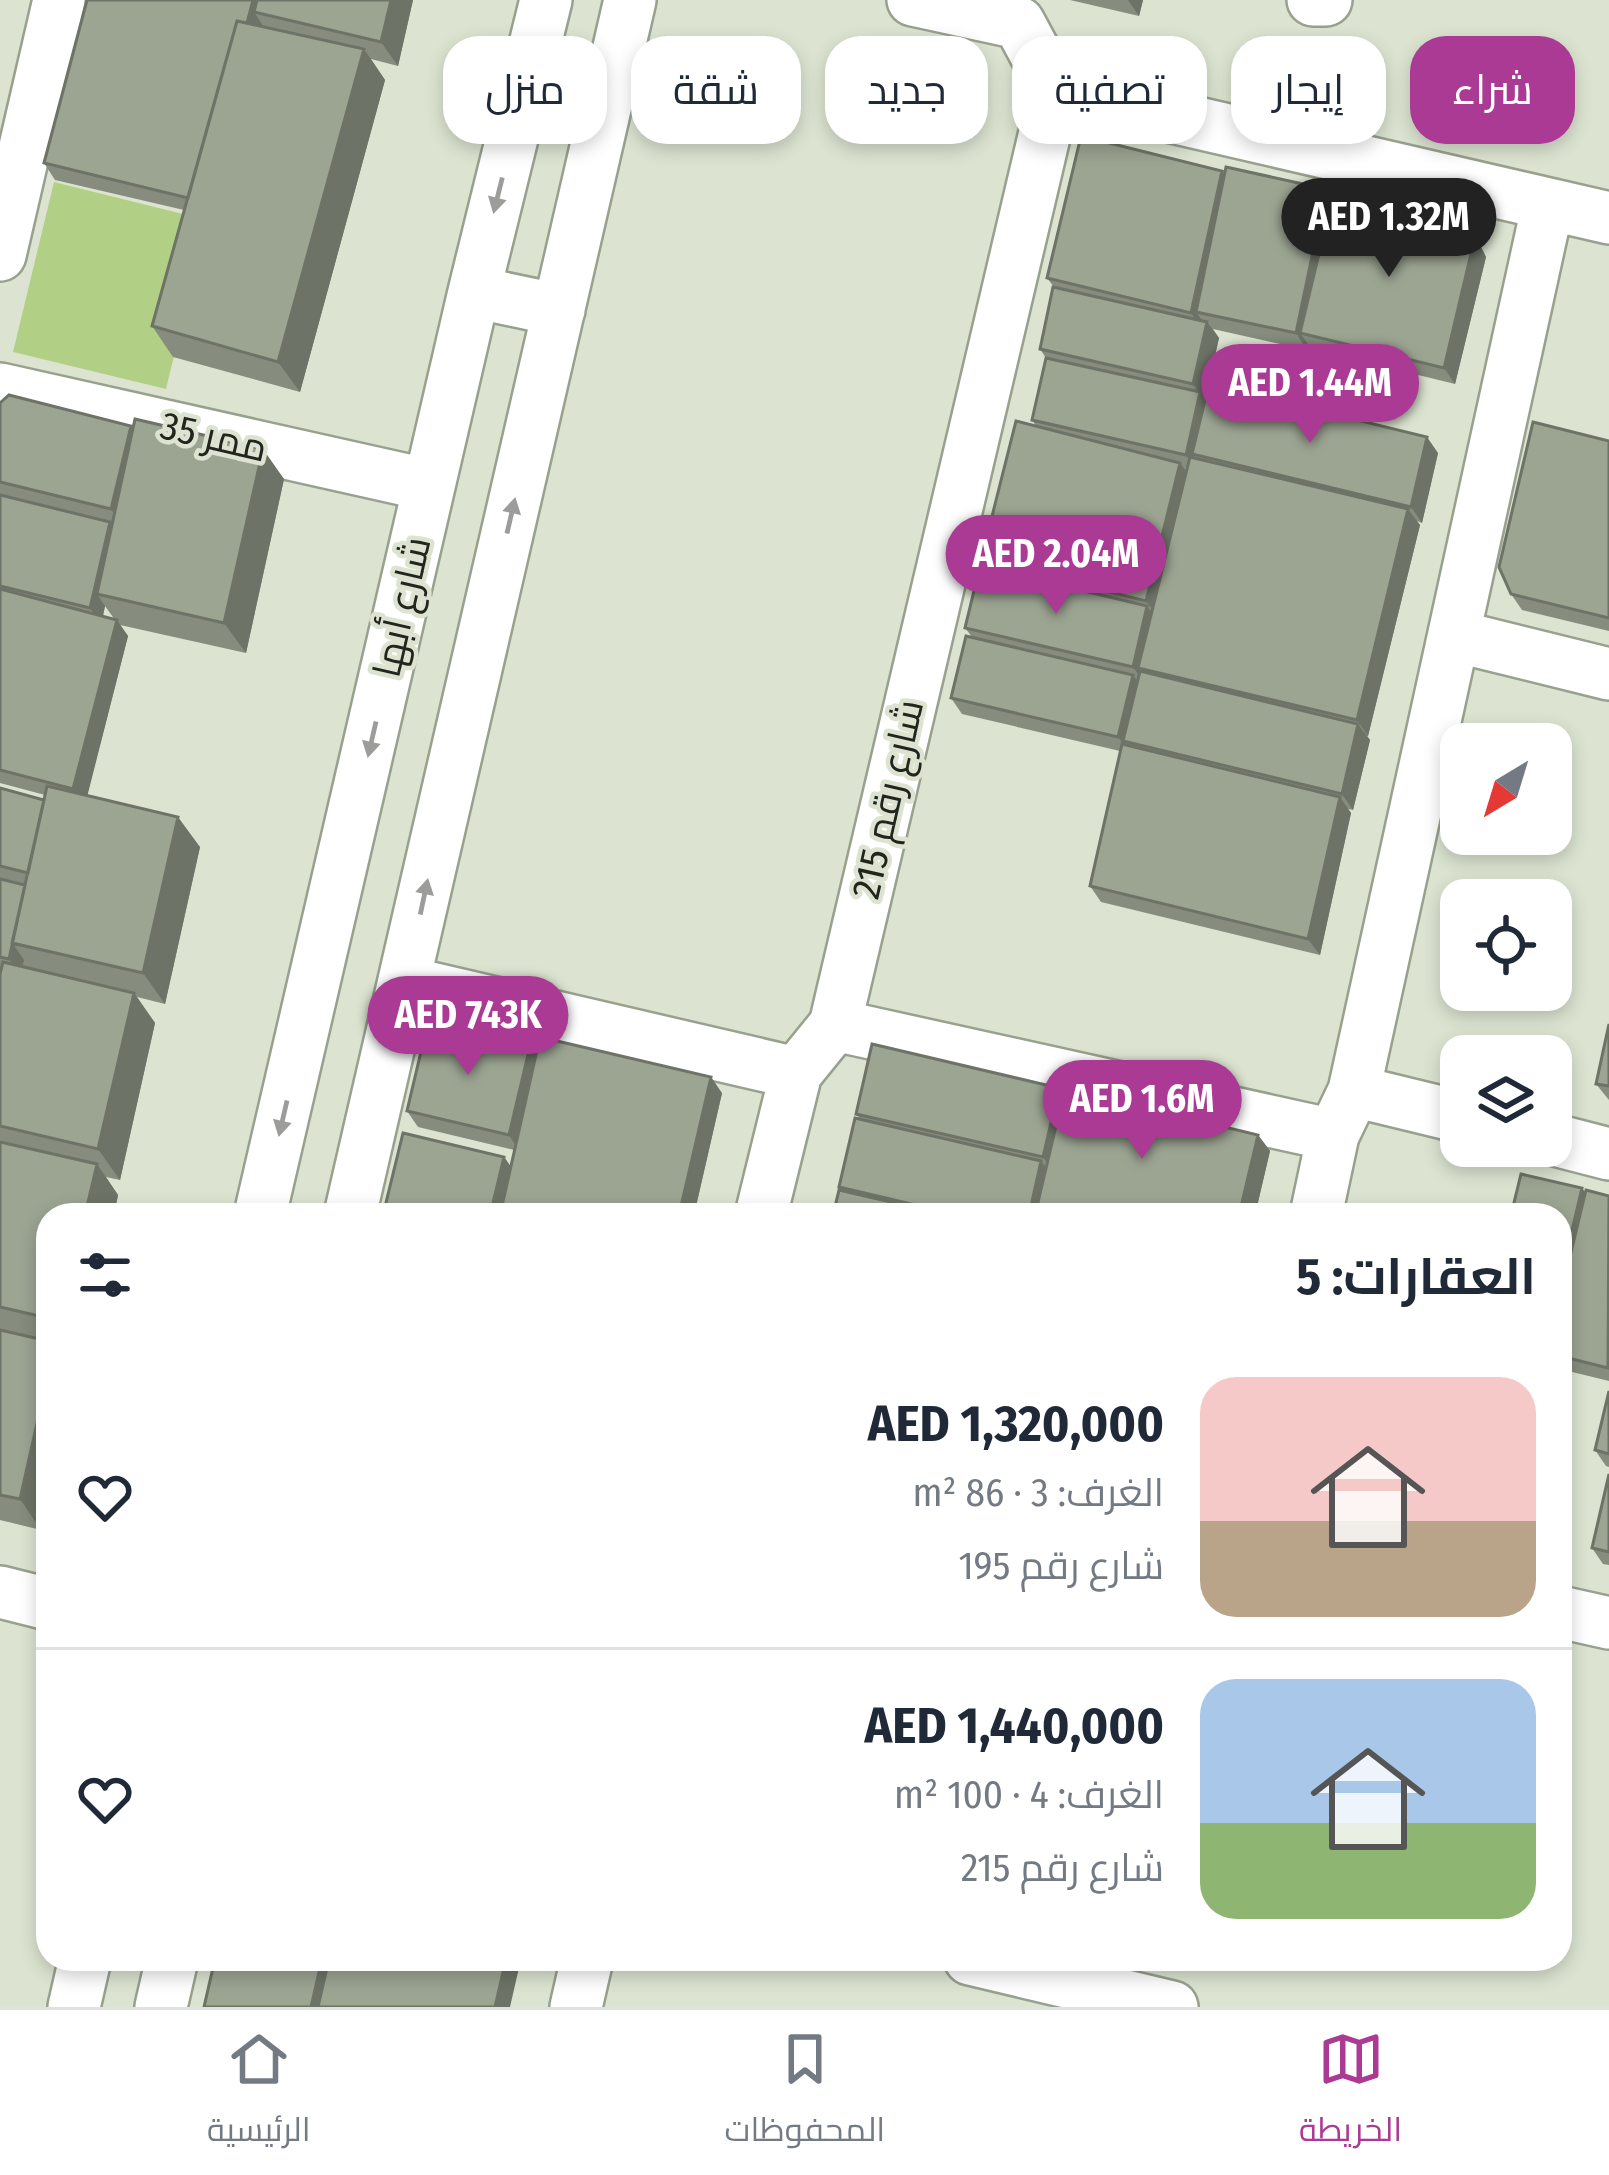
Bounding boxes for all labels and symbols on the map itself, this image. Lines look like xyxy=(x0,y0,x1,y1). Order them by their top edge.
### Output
one-way arrow xyxy=(488,177,507,214)
pin: AED 1.32M xyxy=(1252,178,1526,280)
pin: AED 1.44M xyxy=(1173,344,1447,446)
street label: ممر 35 xyxy=(156,402,272,472)
one-way arrow xyxy=(502,498,521,535)
pin: AED 2.04M xyxy=(919,515,1193,617)
street label: شارع أبها xyxy=(362,532,443,682)
street label: شارع رقم 215 xyxy=(843,695,936,904)
one-way arrow xyxy=(362,720,381,757)
north arrow xyxy=(1440,723,1572,855)
one-way arrow xyxy=(416,877,435,915)
pin: AED 743K xyxy=(344,976,592,1078)
pin: AED 1.6M xyxy=(1018,1060,1266,1162)
one-way arrow xyxy=(272,1100,291,1138)

